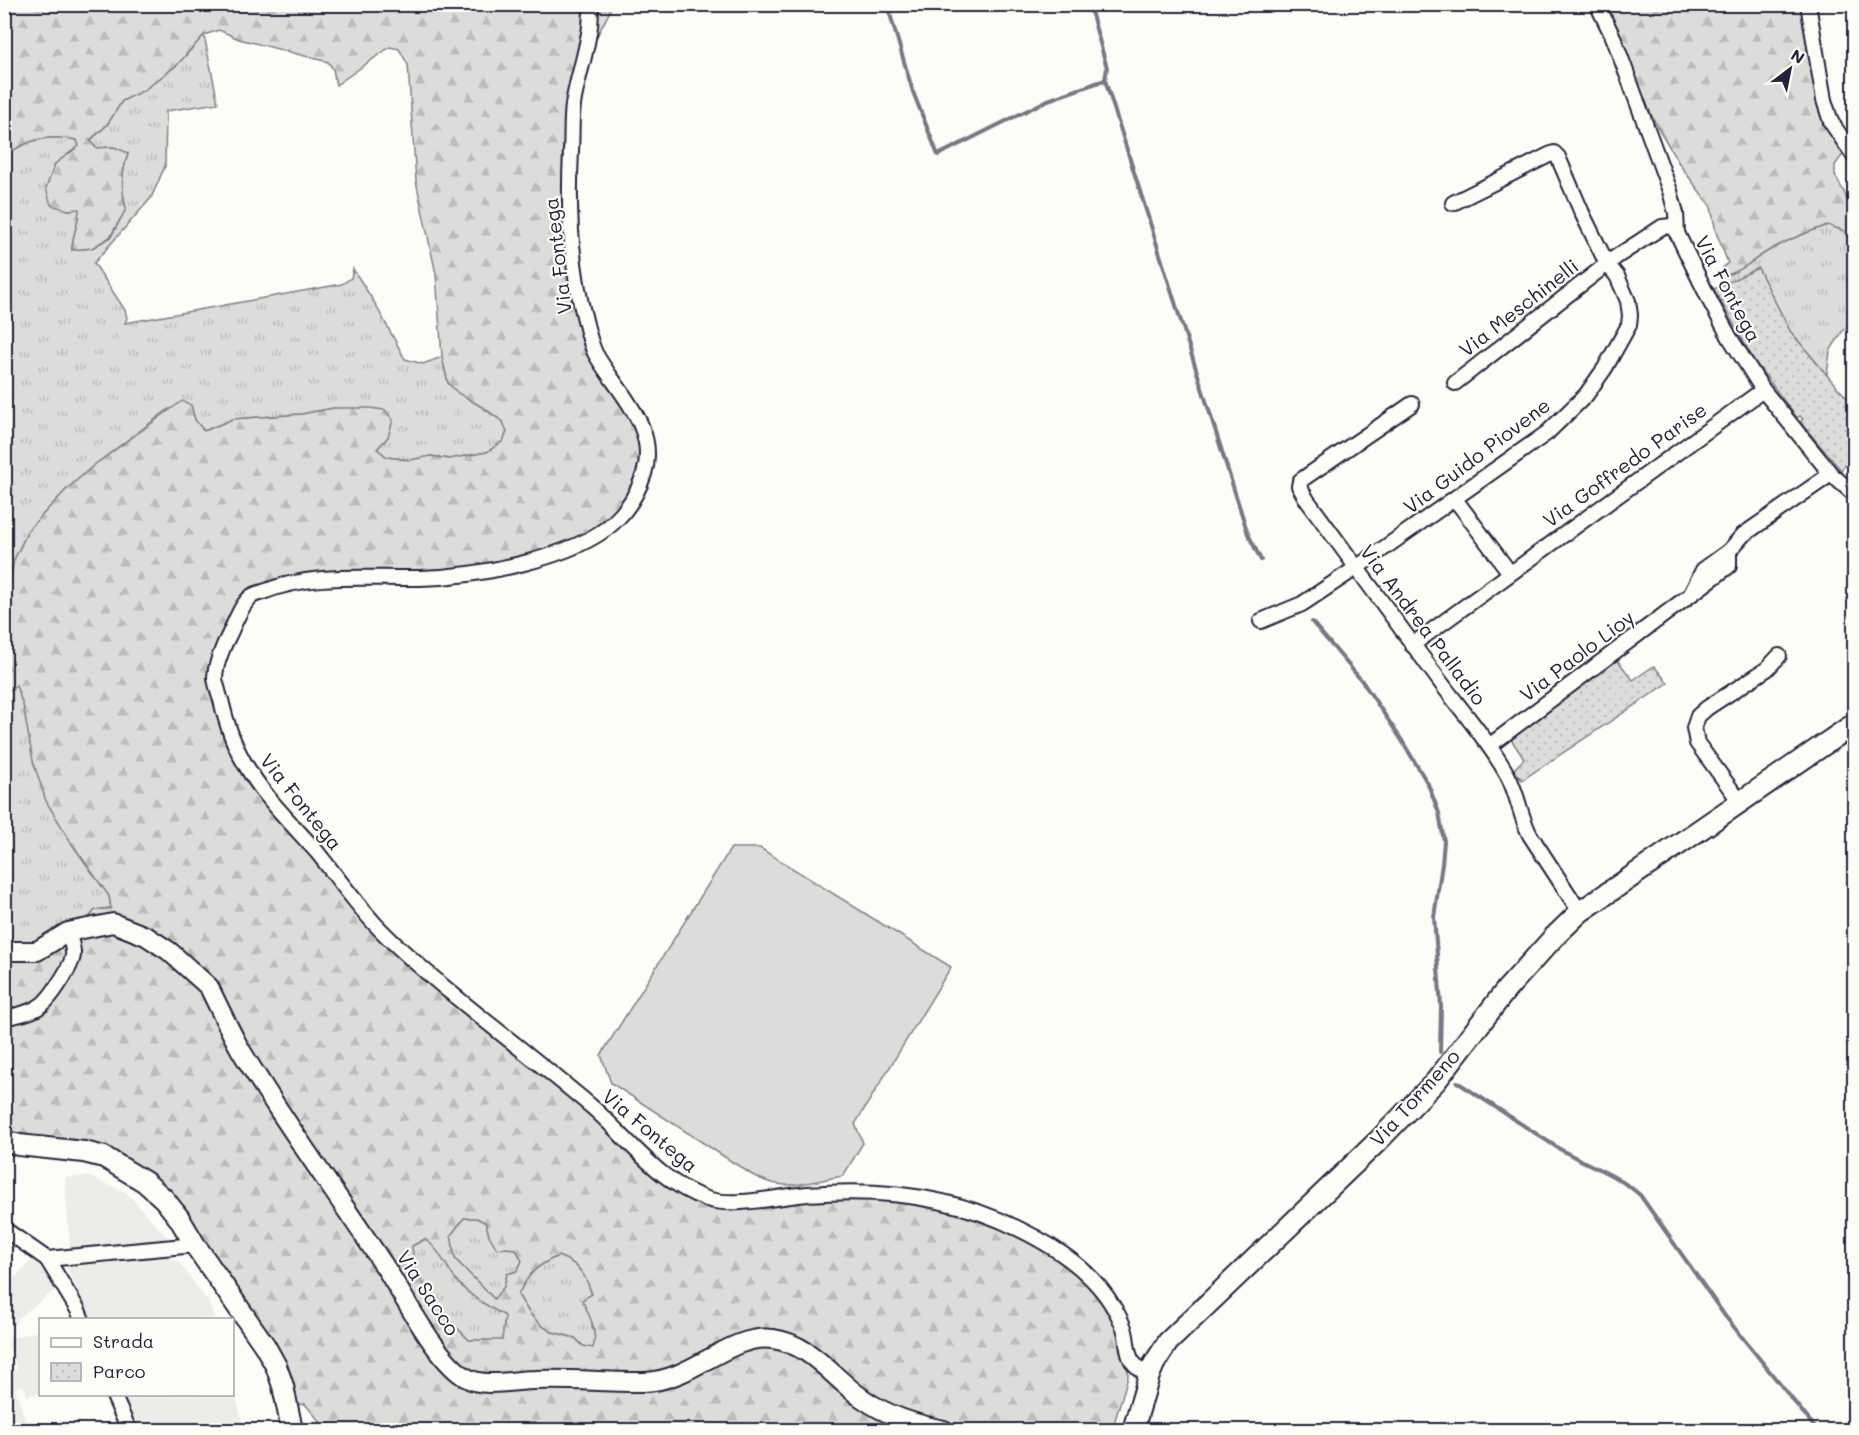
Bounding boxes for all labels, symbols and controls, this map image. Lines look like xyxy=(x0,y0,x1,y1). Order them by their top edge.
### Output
north arrow xyxy=(1760,39,1820,99)
text: N xyxy=(1787,44,1809,68)
street label: Via Fontega xyxy=(537,196,577,316)
street label: Via Fontega xyxy=(1690,231,1768,346)
street label: Via Meschinelli xyxy=(1453,252,1583,362)
street label: Via Guido Piovene xyxy=(1398,391,1555,519)
street label: Via Goffredo Parise xyxy=(1537,396,1711,532)
street label: Via Andrea Palladio xyxy=(1355,539,1493,710)
street label: Via Paolo Lioy xyxy=(1514,604,1639,707)
street label: Via Fontega xyxy=(255,748,349,855)
street label: Via Tormeno xyxy=(1364,1043,1465,1151)
street label: Via Fontega xyxy=(597,1083,704,1178)
street label: Via Sacco xyxy=(392,1245,466,1340)
legend xyxy=(39,1318,234,1396)
text: Strada xyxy=(93,1329,154,1353)
text: Parco xyxy=(93,1359,146,1383)

